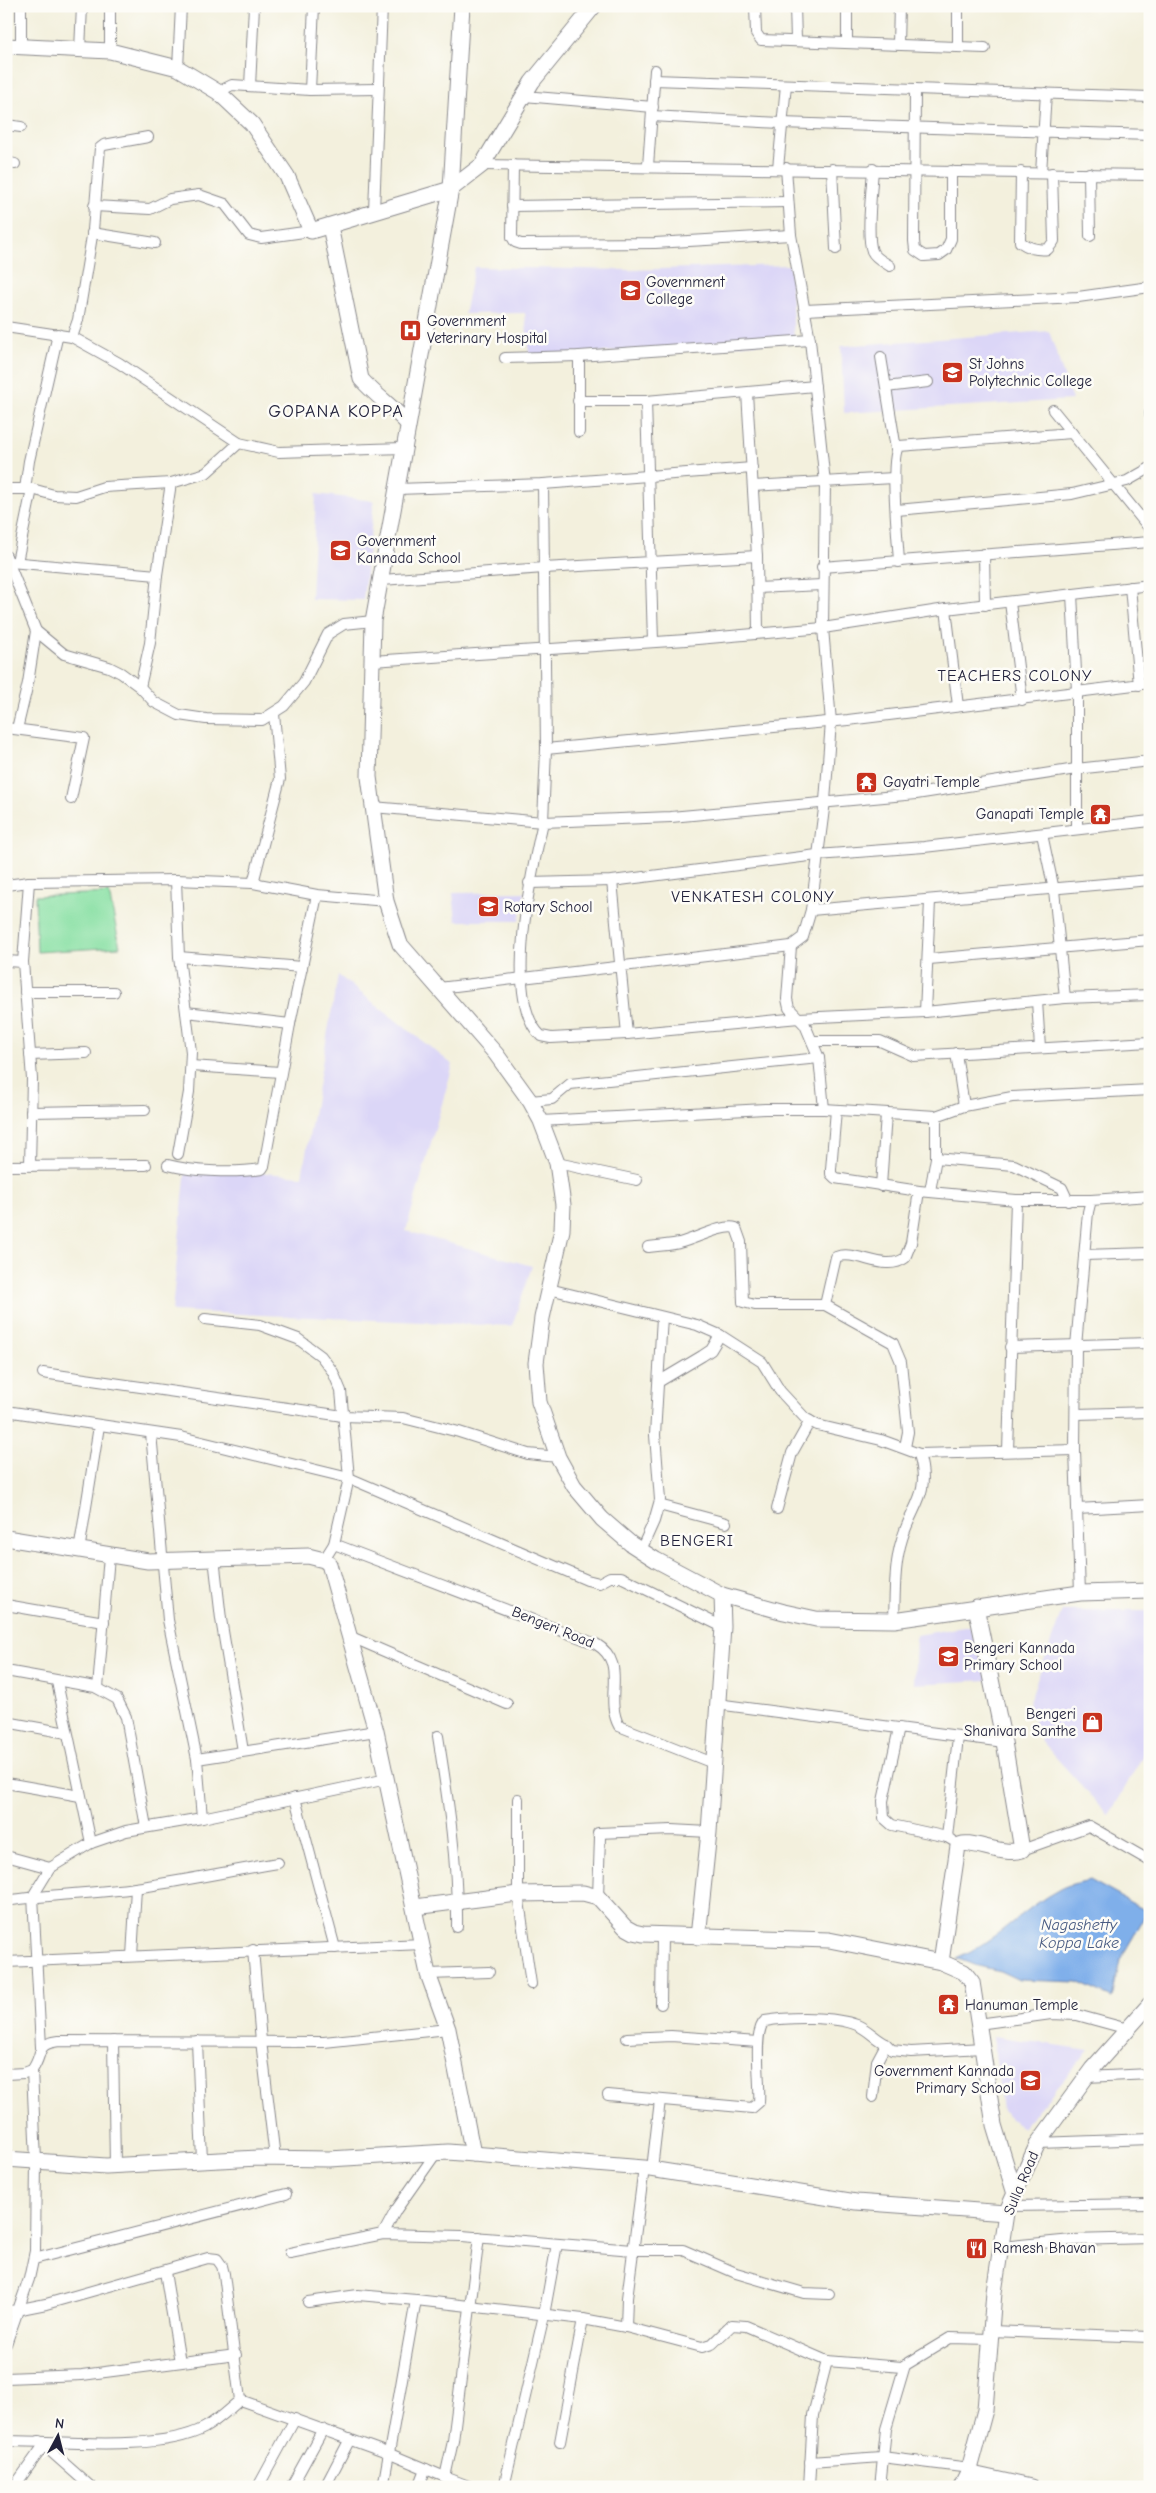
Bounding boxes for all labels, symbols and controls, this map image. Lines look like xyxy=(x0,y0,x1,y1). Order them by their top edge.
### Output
place label: Government College xyxy=(646,273,725,308)
school or university icon: Government College xyxy=(618,279,642,303)
place label: Government Veterinary Hospital xyxy=(427,312,547,347)
hospital icon: Government Veterinary Hospital xyxy=(399,318,423,342)
place label: St Johns Polytechnic College xyxy=(969,355,1092,390)
school or university icon: St Johns Polytechnic College xyxy=(941,361,965,385)
district label: GOPANA KOPPA xyxy=(268,401,404,422)
place label: Government Kannada School xyxy=(357,532,461,567)
school or university icon: Government Kannada School xyxy=(329,538,353,562)
district label: TEACHERS COLONY xyxy=(938,667,1092,685)
temple icon: Gayatri Temple xyxy=(855,770,879,794)
place label: Gayatri Temple xyxy=(883,773,980,791)
temple icon: Ganapati Temple xyxy=(1088,802,1112,826)
place label: Ganapati Temple xyxy=(976,805,1084,823)
district label: VENKATESH COLONY xyxy=(671,888,835,906)
school or university icon: Rotary School xyxy=(476,895,500,919)
place label: Rotary School xyxy=(504,898,593,916)
district label: BENGERI xyxy=(660,1532,734,1550)
street label: Bengeri Road xyxy=(509,1602,597,1652)
place label: Bengeri Kannada Primary School xyxy=(964,1639,1075,1674)
school or university icon: Bengeri Kannada Primary School xyxy=(936,1645,960,1669)
place label: Bengeri Shanivara Santhe xyxy=(964,1705,1076,1740)
shop icon: Bengeri Shanivara Santhe xyxy=(1080,1711,1104,1735)
water label: Nagashetty Koppa Lake xyxy=(1039,1916,1119,1952)
temple icon: Hanuman Temple xyxy=(937,1993,961,2017)
place label: Hanuman Temple xyxy=(965,1996,1079,2014)
place label: Government Kannada Primary School xyxy=(874,2062,1014,2097)
school or university icon: Government Kannada Primary School xyxy=(1018,2068,1042,2092)
street label: Sulla Road xyxy=(999,2148,1043,2218)
restaurant icon: Ramesh Bhavan xyxy=(965,2236,989,2260)
place label: Ramesh Bhavan xyxy=(993,2239,1096,2257)
north arrow xyxy=(32,2410,82,2460)
text: N xyxy=(54,2415,65,2433)

